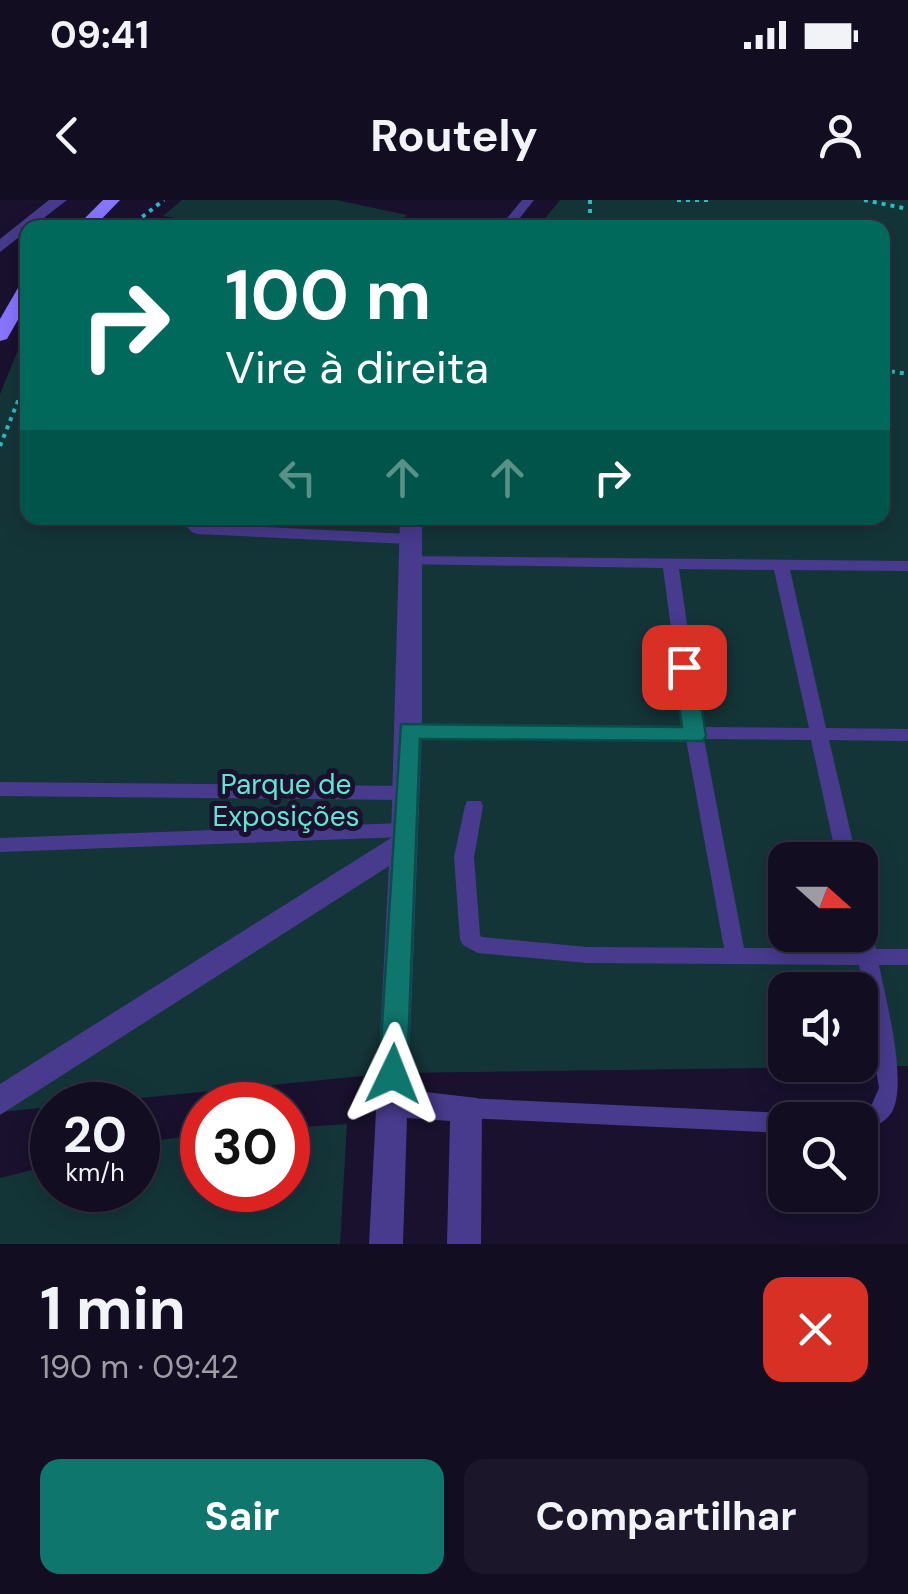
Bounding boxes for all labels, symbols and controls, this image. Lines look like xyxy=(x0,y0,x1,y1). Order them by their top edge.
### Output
text: 09:41 xyxy=(50,10,149,60)
text: Routely xyxy=(370,106,538,165)
icon: back xyxy=(40,108,95,163)
icon: person xyxy=(813,108,868,163)
text: 100 m xyxy=(225,250,431,341)
icon: right xyxy=(60,260,190,390)
text: Vire à direita xyxy=(225,338,489,397)
icon: left xyxy=(270,450,325,505)
icon: ahead xyxy=(375,450,430,505)
icon: ahead xyxy=(480,450,535,505)
icon: right xyxy=(585,450,640,505)
pin xyxy=(642,625,727,710)
icon: arrive xyxy=(657,640,712,695)
park label: Parque de Exposições xyxy=(212,766,360,835)
north arrow xyxy=(768,842,878,952)
map controls xyxy=(768,842,878,1212)
button: sound xyxy=(768,972,878,1082)
position arrow xyxy=(341,1022,445,1126)
speed limit sign: 30 xyxy=(180,1082,310,1212)
text: 20 xyxy=(63,1102,127,1168)
button: search xyxy=(768,1102,878,1212)
text: km/h xyxy=(65,1156,125,1189)
text: 1 min xyxy=(40,1269,186,1348)
button: close xyxy=(763,1277,868,1382)
text: 190 m · 09:42 xyxy=(40,1346,239,1388)
button: Sair xyxy=(40,1459,444,1574)
button: Compartilhar xyxy=(464,1459,868,1574)

